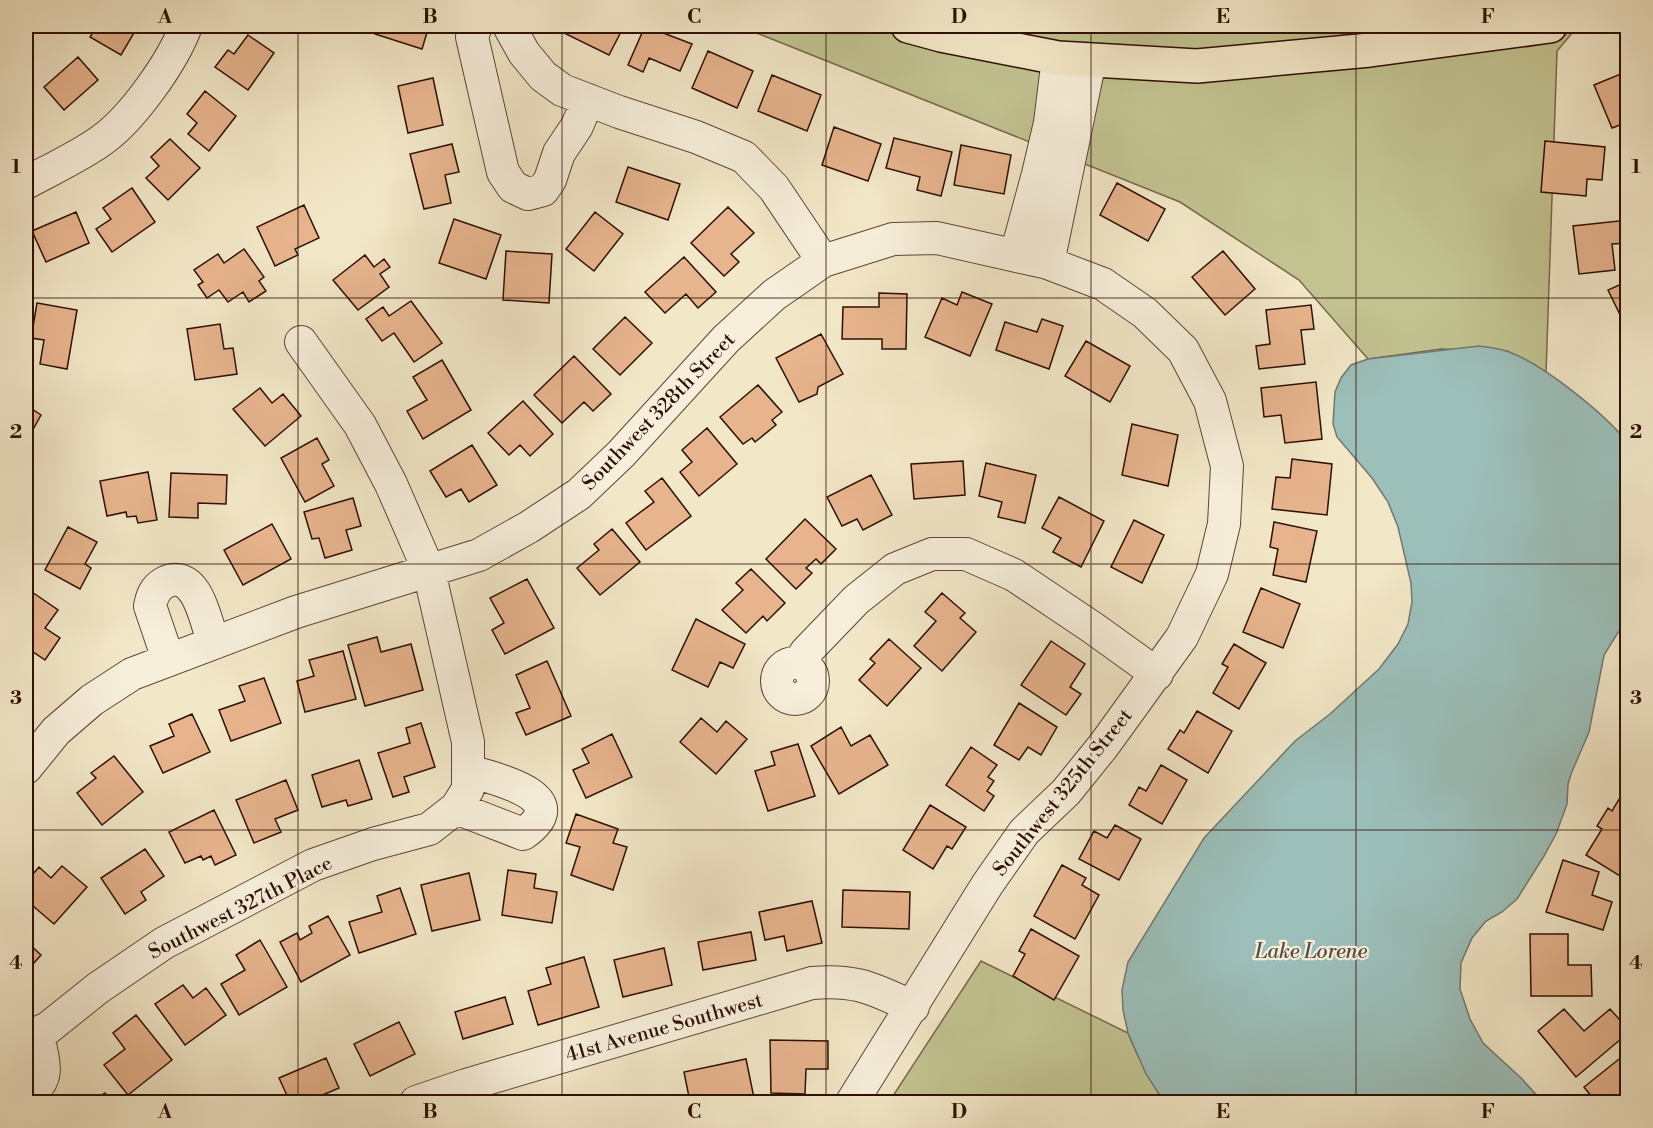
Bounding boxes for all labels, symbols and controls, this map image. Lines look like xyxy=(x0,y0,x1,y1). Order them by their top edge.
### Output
text: A xyxy=(157,5,173,30)
text: B xyxy=(422,5,438,30)
text: C xyxy=(687,5,701,30)
text: D xyxy=(951,5,967,30)
text: E xyxy=(1216,5,1230,30)
text: F xyxy=(1481,5,1495,30)
text: 1 xyxy=(11,155,21,180)
text: 1 xyxy=(1631,155,1641,180)
street label: Southwest 328th Street xyxy=(577,328,741,496)
text: 2 xyxy=(10,420,22,445)
text: 2 xyxy=(1630,420,1642,445)
text: 3 xyxy=(10,686,22,711)
text: 3 xyxy=(1630,686,1642,711)
street label: Southwest 325th Street xyxy=(988,704,1138,882)
street label: Southwest 327th Place xyxy=(145,851,337,966)
water label: Lake Lorene xyxy=(1254,939,1367,965)
text: 4 xyxy=(9,951,23,976)
text: 4 xyxy=(1629,951,1643,976)
street label: 41st Avenue Southwest xyxy=(563,988,766,1069)
text: A xyxy=(157,1100,173,1125)
text: B xyxy=(422,1100,438,1125)
text: C xyxy=(687,1100,701,1125)
text: D xyxy=(951,1100,967,1125)
text: E xyxy=(1216,1100,1230,1125)
text: F xyxy=(1481,1100,1495,1125)

